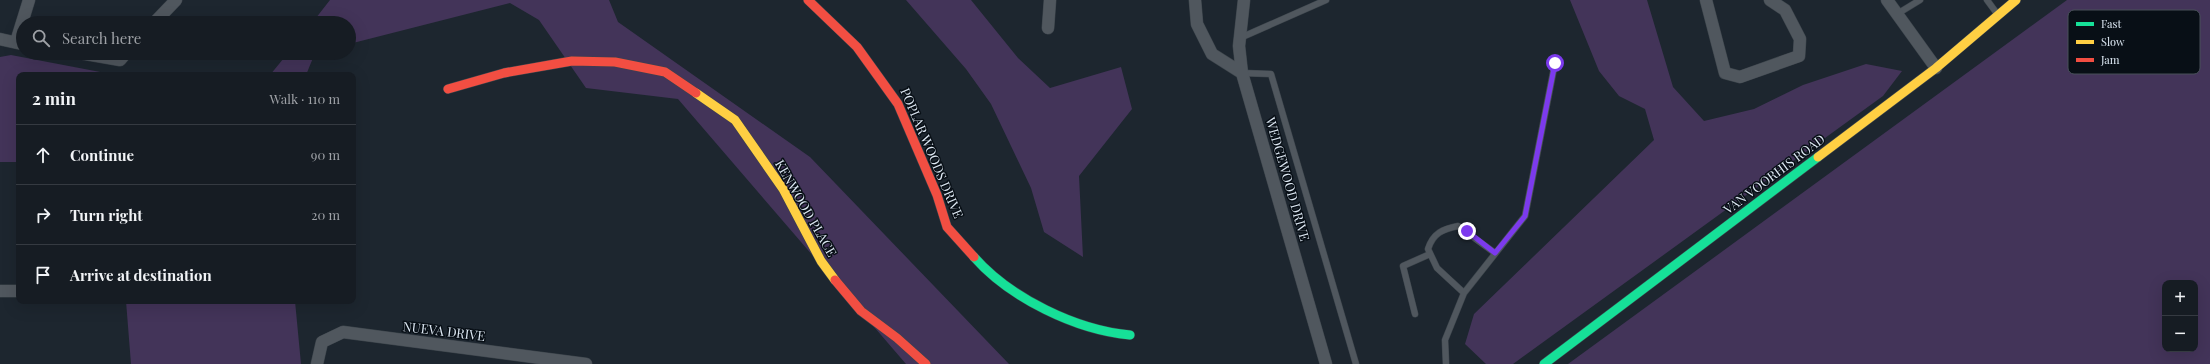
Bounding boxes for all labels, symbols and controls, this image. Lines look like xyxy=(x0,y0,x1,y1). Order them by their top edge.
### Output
legend xyxy=(2068,10,2200,74)
search box xyxy=(16,16,356,60)
text: Fast xyxy=(2101,16,2122,31)
icon: search xyxy=(30,27,52,49)
text: Search here xyxy=(62,28,141,48)
text: Slow xyxy=(2101,34,2125,49)
text: Jam xyxy=(2100,52,2120,67)
route start xyxy=(1546,54,1564,72)
street label: POPLAR WOODS DRIVE xyxy=(897,85,968,221)
text: 2 min xyxy=(32,87,76,109)
text: Walk · 110 m xyxy=(270,90,340,107)
street label: WEDGEWOOD DRIVE xyxy=(1262,114,1314,243)
street label: VAN VOORHIS ROAD xyxy=(1719,130,1828,218)
icon: ahead xyxy=(32,144,54,166)
text: Continue xyxy=(70,145,134,165)
text: 90 m xyxy=(311,146,340,163)
street label: KENWOOD PLACE xyxy=(772,156,841,259)
icon: right xyxy=(32,204,54,226)
text: Turn right xyxy=(70,205,143,225)
text: 20 m xyxy=(311,206,340,223)
route end xyxy=(1458,222,1476,240)
icon: arrive xyxy=(32,264,54,286)
text: Arrive at destination xyxy=(70,265,212,285)
map controls xyxy=(2162,280,2198,352)
button: + xyxy=(2162,280,2198,316)
button: − xyxy=(2162,316,2198,352)
street label: NUEVA DRIVE xyxy=(402,317,486,344)

